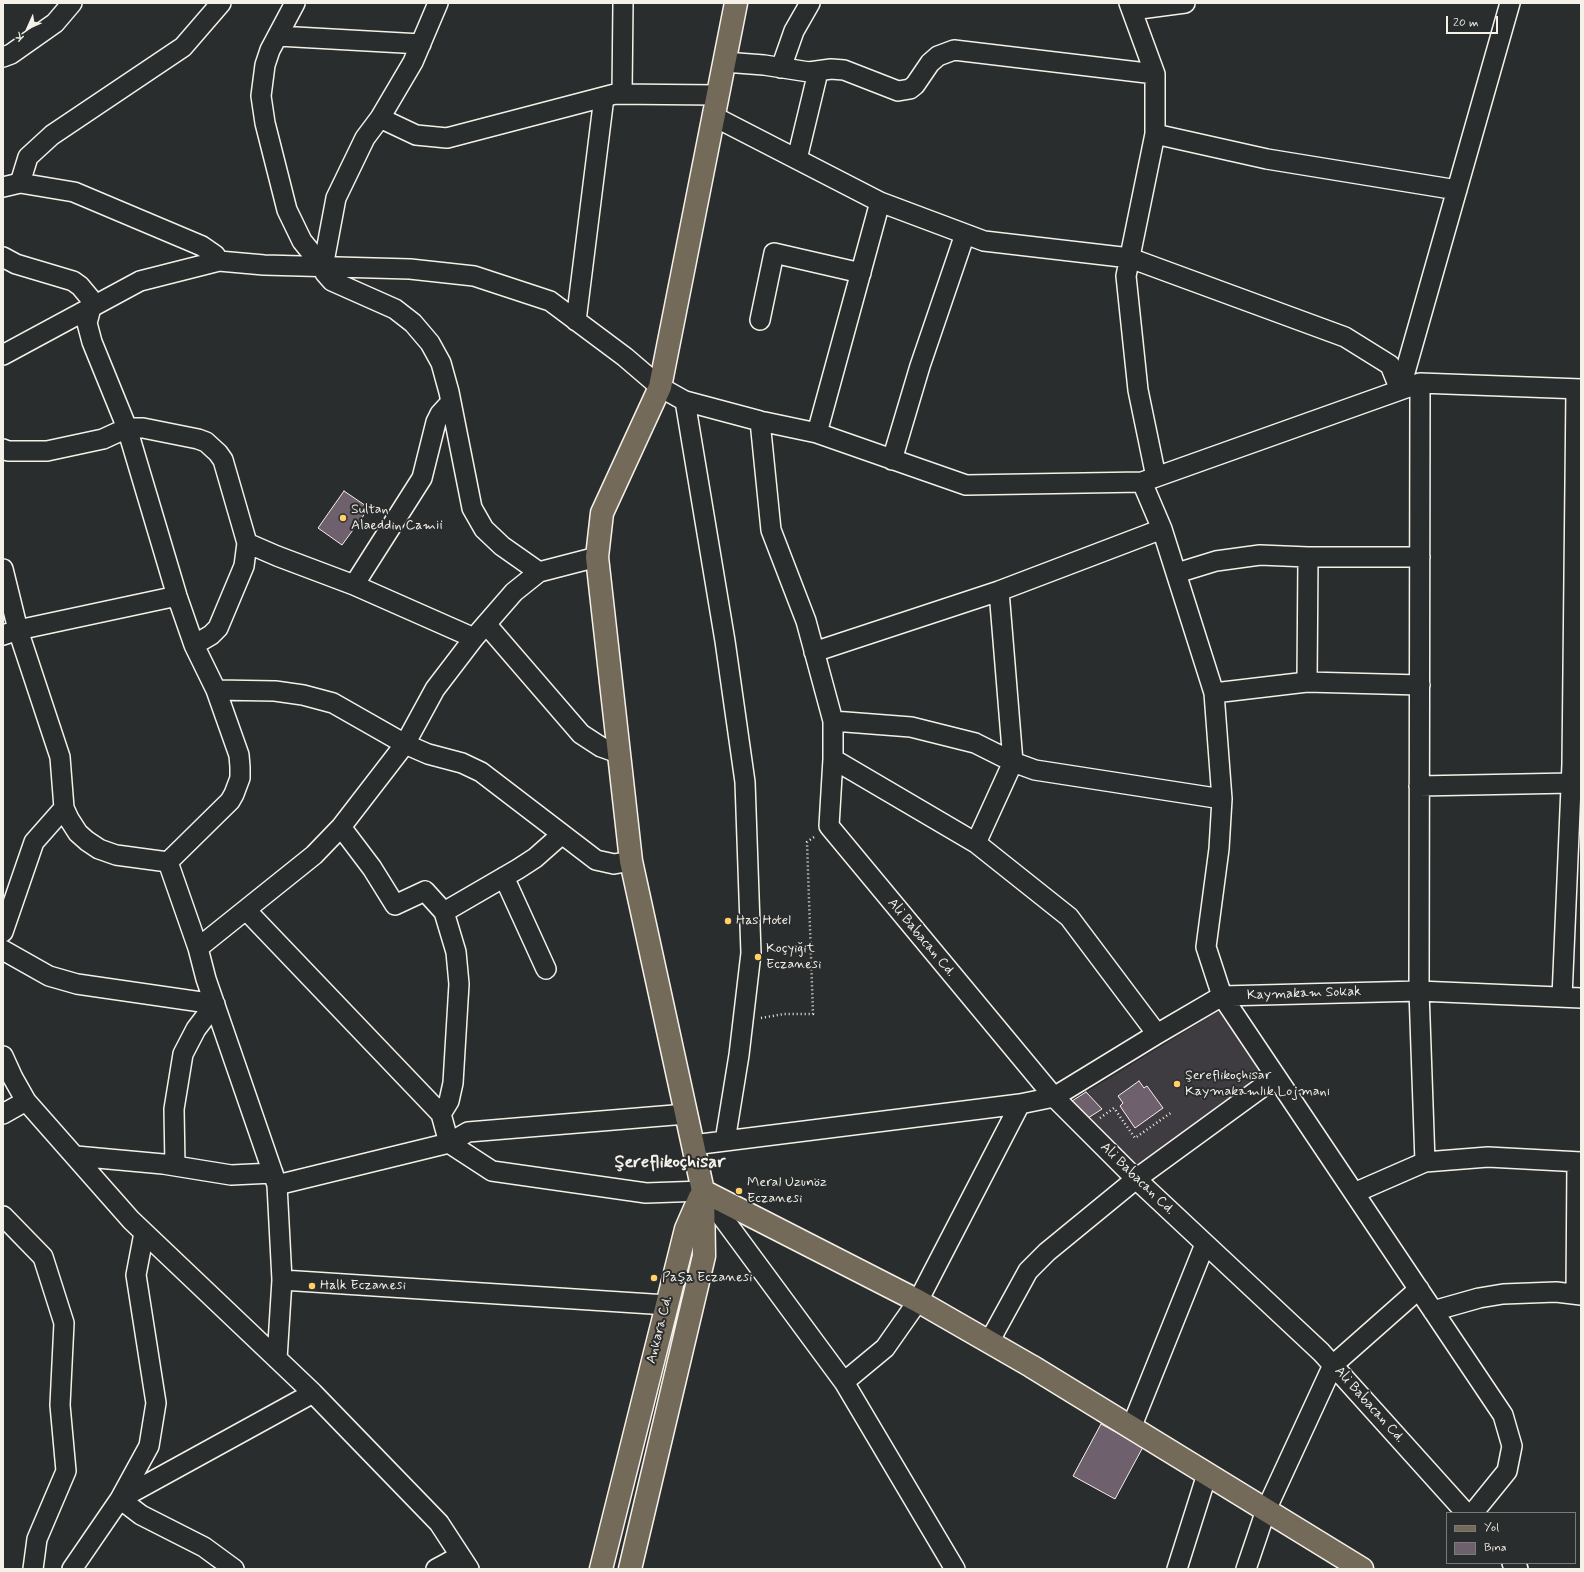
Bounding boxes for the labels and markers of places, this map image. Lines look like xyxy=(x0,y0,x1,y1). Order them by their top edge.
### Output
place label: Sultan Alaeddin Camii xyxy=(351,502,443,534)
marker: Sultan Alaeddin Camii xyxy=(338,513,348,523)
place label: Has Hotel xyxy=(736,913,791,929)
marker: Has Hotel xyxy=(723,916,733,926)
place label: Koçyiğit Eczanesi xyxy=(766,941,822,974)
marker: Koçyiğit Eczanesi xyxy=(753,952,763,962)
place label: Şereflikoçhisar Kaymakamlık Lojmanı xyxy=(1185,1068,1330,1100)
marker: Şereflikoçhisar Kaymakamlık Lojmanı xyxy=(1172,1079,1182,1089)
place label: Meral Uzunöz Eczanesi xyxy=(747,1175,827,1208)
marker: Meral Uzunöz Eczanesi xyxy=(734,1186,744,1196)
place label: Paşa Eczanesi xyxy=(662,1270,752,1286)
marker: Paşa Eczanesi xyxy=(649,1273,659,1283)
place label: Halk Eczanesi xyxy=(320,1278,406,1294)
marker: Halk Eczanesi xyxy=(307,1281,317,1291)

